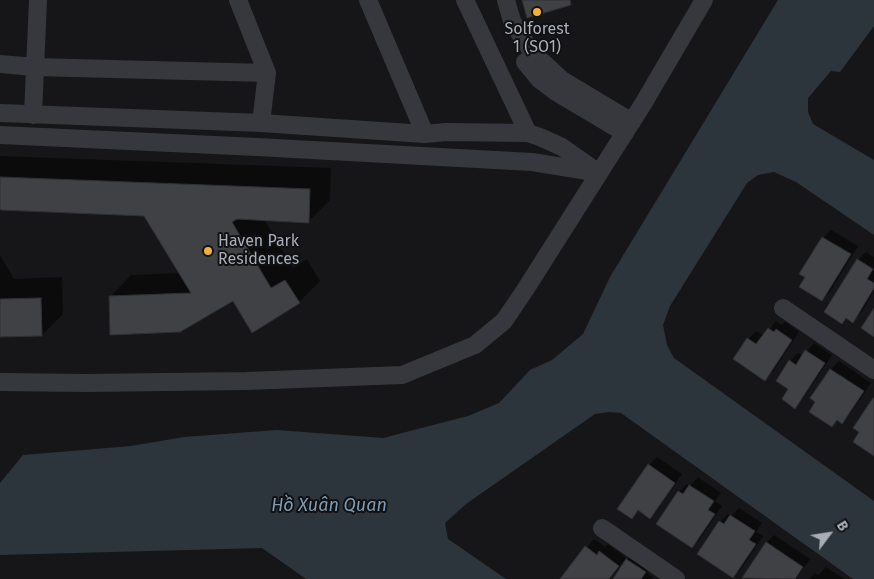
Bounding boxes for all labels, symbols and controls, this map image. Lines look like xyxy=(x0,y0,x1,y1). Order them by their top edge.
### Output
marker: Solforest 1 (SO1) xyxy=(531,6,543,18)
place label: Solforest 1 (SO1) xyxy=(505,20,569,58)
place label: Haven Park Residences xyxy=(218,232,299,270)
marker: Haven Park Residences xyxy=(202,245,214,257)
water label: Hồ Xuân Quan xyxy=(271,495,387,517)
north arrow xyxy=(804,509,854,559)
text: B xyxy=(833,518,852,534)

